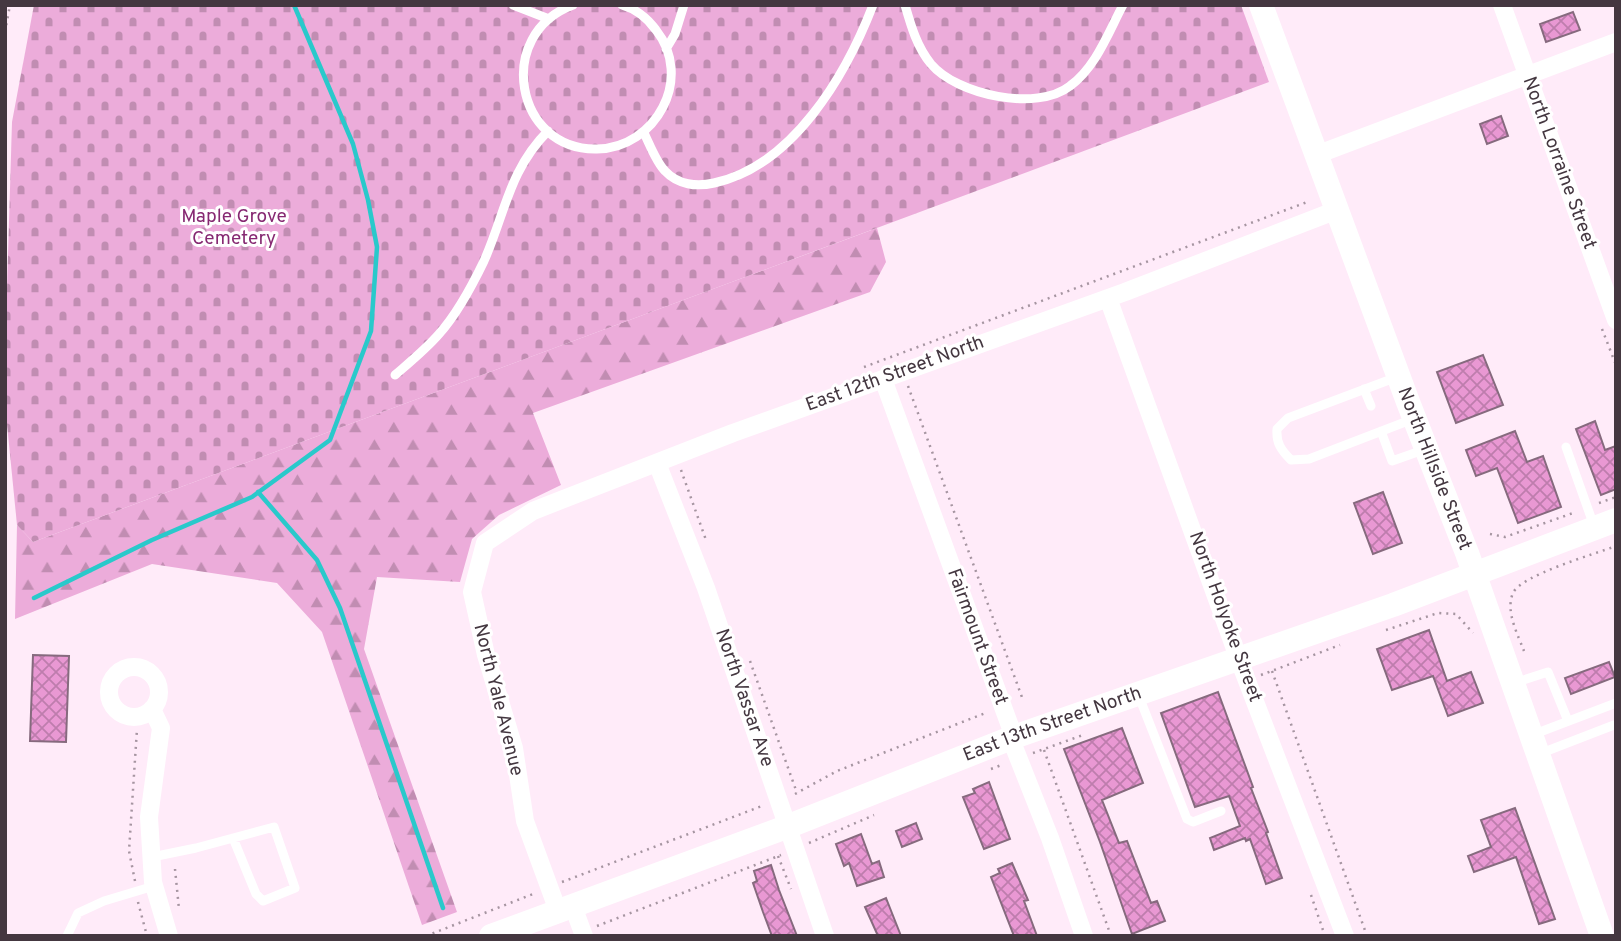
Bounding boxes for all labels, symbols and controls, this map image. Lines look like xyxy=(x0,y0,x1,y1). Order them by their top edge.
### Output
street label: North Lorraine Street xyxy=(1517,73,1601,253)
park label: Maple Grove Cemetery xyxy=(181,205,287,251)
street label: East 12th Street North xyxy=(802,331,988,417)
street label: North Hillside Street xyxy=(1392,384,1477,554)
street label: North Holyoke Street xyxy=(1183,528,1267,706)
street label: Fairmount Street xyxy=(941,565,1013,709)
street label: North Yale Avenue xyxy=(467,621,529,779)
street label: North Vassar Ave xyxy=(709,626,779,770)
street label: East 13th Street North xyxy=(960,681,1145,768)

